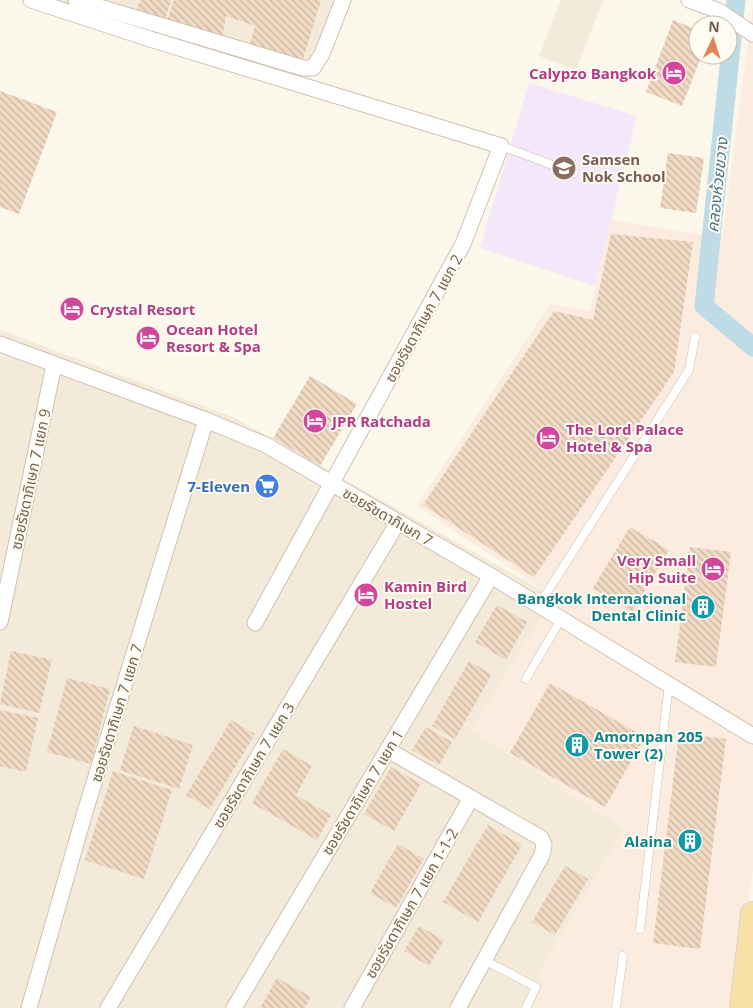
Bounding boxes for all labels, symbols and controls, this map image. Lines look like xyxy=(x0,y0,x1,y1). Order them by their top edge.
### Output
north arrow xyxy=(688,15,738,65)
text: N xyxy=(708,17,720,36)
hotel icon: Calypzo Bangkok xyxy=(661,60,687,86)
place label: Calypzo Bangkok xyxy=(529,63,657,83)
water label: คลองห้วยขวาง xyxy=(701,135,733,233)
place label: Samsen Nok School xyxy=(582,149,666,186)
school or university icon: Samsen Nok School xyxy=(551,155,577,181)
street label: ซอยรัชดาภิเษก 7 แยก 2 xyxy=(379,250,467,386)
hotel icon: Crystal Resort xyxy=(59,296,85,322)
place label: Crystal Resort xyxy=(90,299,196,319)
place label: Ocean Hotel Resort & Spa xyxy=(166,319,261,356)
hotel icon: Ocean Hotel Resort & Spa xyxy=(135,325,161,351)
street label: ซอยรัชดาภิเษก 7 แยก 9 xyxy=(5,407,55,551)
hotel icon: JPR Ratchada xyxy=(302,408,328,434)
place label: JPR Ratchada xyxy=(330,411,431,431)
place label: The Lord Palace Hotel & Spa xyxy=(566,419,684,456)
hotel icon: The Lord Palace Hotel & Spa xyxy=(535,425,561,451)
supermarket icon: 7-Eleven xyxy=(254,473,280,499)
place label: 7-Eleven xyxy=(188,476,250,496)
street label: ซอยรัชดาภิเษก 7 xyxy=(339,482,437,550)
place label: Very Small Hip Suite xyxy=(617,550,696,587)
hotel icon: Very Small Hip Suite xyxy=(700,556,726,582)
place label: Kamin Bird Hostel xyxy=(384,576,467,613)
hotel icon: Kamin Bird Hostel xyxy=(353,582,379,608)
place label: Bangkok International Dental Clinic xyxy=(517,588,686,625)
building icon: Bangkok International Dental Clinic xyxy=(690,594,716,620)
street label: ซอยรัชดาภิเษก 7 แยก 7 xyxy=(85,641,147,785)
street label: ซอยรัชดาภิเษก 7 แยก 3 xyxy=(207,698,299,832)
street label: ซอยรัชดาภิเษก 7 แยก 1 xyxy=(316,725,408,859)
place label: Amornpan 205 Tower (2) xyxy=(594,726,703,763)
building icon: Amornpan 205 Tower (2) xyxy=(564,732,590,758)
street label: ซอยรัชดาภิเษก 7 แยก 1-1-2 xyxy=(360,824,462,982)
building icon: Alaina xyxy=(677,828,703,854)
place label: Alaina xyxy=(625,831,672,851)

